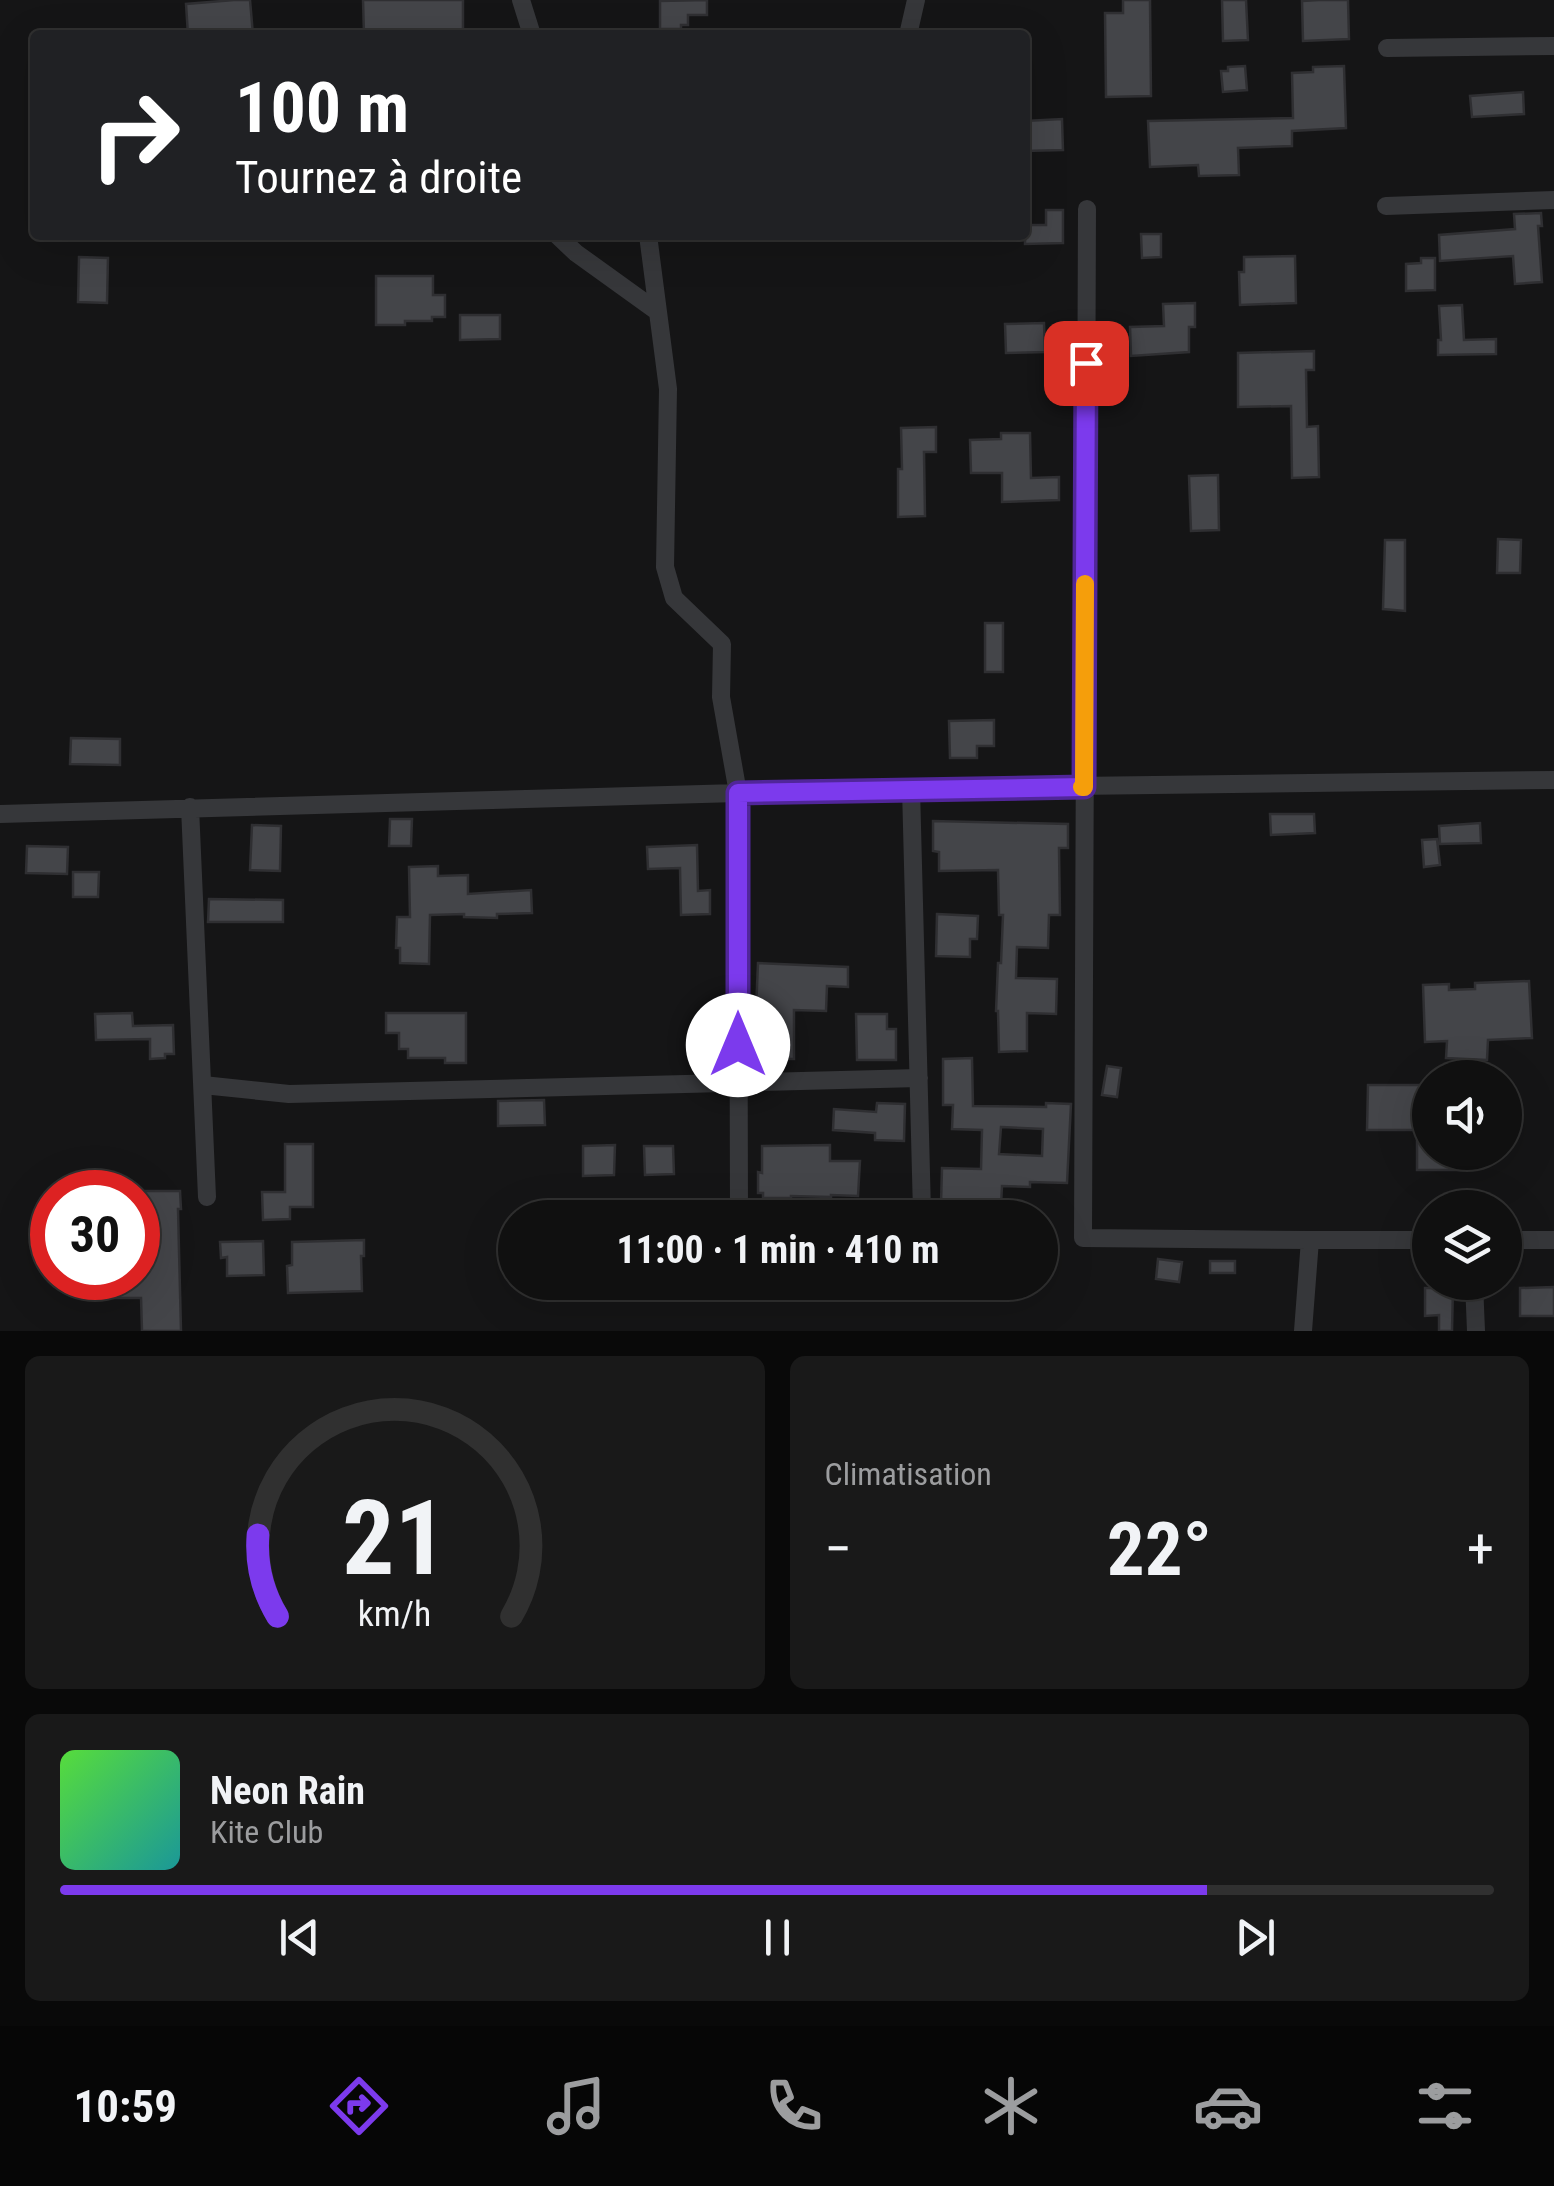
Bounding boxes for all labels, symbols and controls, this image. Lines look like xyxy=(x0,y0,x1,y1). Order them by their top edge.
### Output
text: 100 m xyxy=(235,67,409,149)
icon: right xyxy=(70,70,200,200)
text: Tournez à droite xyxy=(235,151,522,204)
pin xyxy=(1044,321,1129,406)
icon: arrive xyxy=(1059,336,1114,391)
position arrow xyxy=(686,993,790,1097)
map controls xyxy=(1412,1060,1522,1300)
button: sound xyxy=(1412,1060,1522,1170)
speed limit sign: 30 xyxy=(30,1170,160,1300)
button: layers xyxy=(1412,1190,1522,1300)
text: 11:00 · 1 min · 410 m xyxy=(617,1228,939,1272)
text: Climatisation xyxy=(825,1455,992,1493)
text: 21 xyxy=(342,1478,447,1599)
text: 22° xyxy=(1107,1505,1212,1593)
text: − xyxy=(825,1517,852,1581)
text: + xyxy=(1467,1517,1494,1581)
text: km/h xyxy=(358,1593,432,1635)
text: Neon Rain xyxy=(210,1769,365,1813)
text: Kite Club xyxy=(210,1813,323,1851)
icon: previous xyxy=(272,1910,327,1965)
icon: pause xyxy=(750,1910,805,1965)
icon: next xyxy=(1228,1910,1283,1965)
icon: directions xyxy=(324,2071,394,2141)
icon: music xyxy=(541,2071,611,2141)
icon: phone xyxy=(759,2071,829,2141)
icon: climate xyxy=(976,2071,1046,2141)
icon: car xyxy=(1193,2071,1263,2141)
icon: filters xyxy=(1410,2071,1480,2141)
text: 10:59 xyxy=(74,2080,177,2133)

